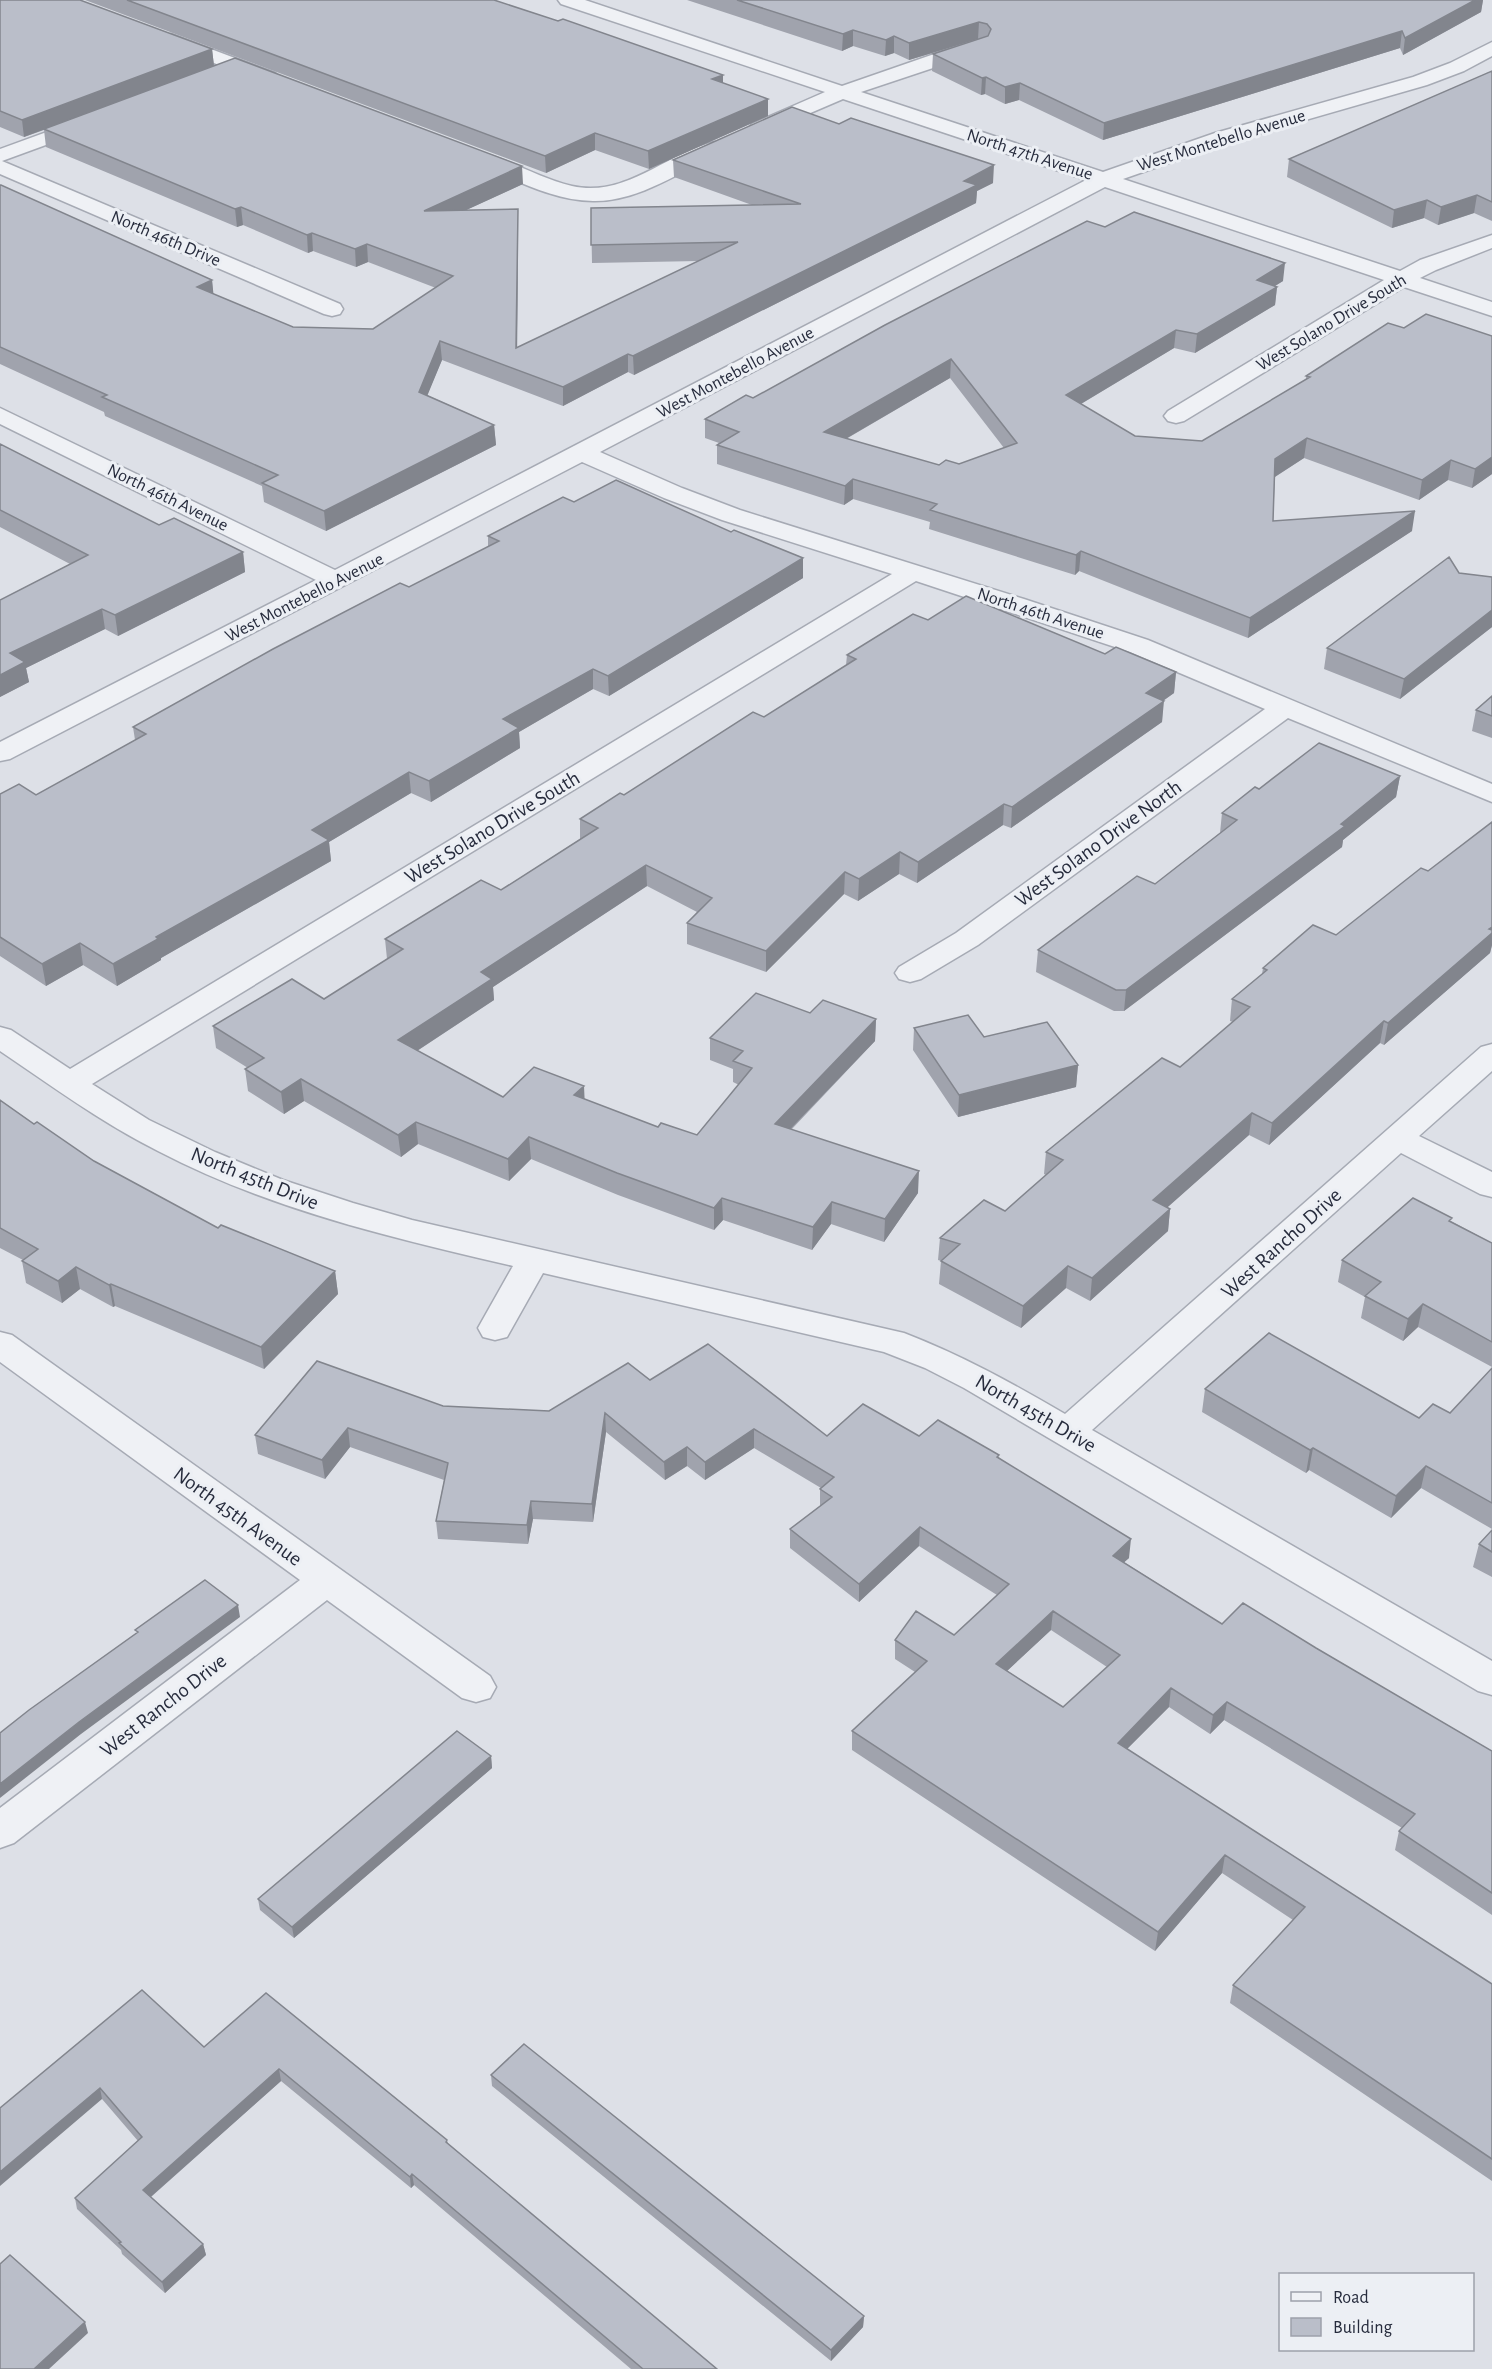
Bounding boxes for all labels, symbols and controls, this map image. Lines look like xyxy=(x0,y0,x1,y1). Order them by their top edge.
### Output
street label: West Montebello Avenue xyxy=(1135,107,1308,175)
street label: North 47th Avenue xyxy=(965,126,1095,184)
street label: North 46th Drive xyxy=(108,208,223,270)
street label: West Solano Drive South xyxy=(1253,271,1410,375)
street label: West Montebello Avenue xyxy=(654,324,817,422)
street label: North 46th Avenue xyxy=(104,461,231,535)
street label: West Montebello Avenue xyxy=(222,550,387,646)
street label: North 46th Avenue xyxy=(975,585,1106,643)
street label: West Solano Drive South xyxy=(401,767,583,888)
street label: West Solano Drive North xyxy=(1011,776,1185,911)
street label: North 45th Drive xyxy=(188,1143,322,1214)
street label: West Rancho Drive xyxy=(1217,1184,1345,1303)
street label: North 45th Drive xyxy=(972,1370,1100,1456)
street label: North 45th Avenue xyxy=(170,1463,306,1570)
street label: West Rancho Drive xyxy=(96,1650,230,1761)
legend xyxy=(1279,2273,1474,2351)
text: Road xyxy=(1333,2289,1369,2307)
text: Building xyxy=(1333,2319,1393,2337)

